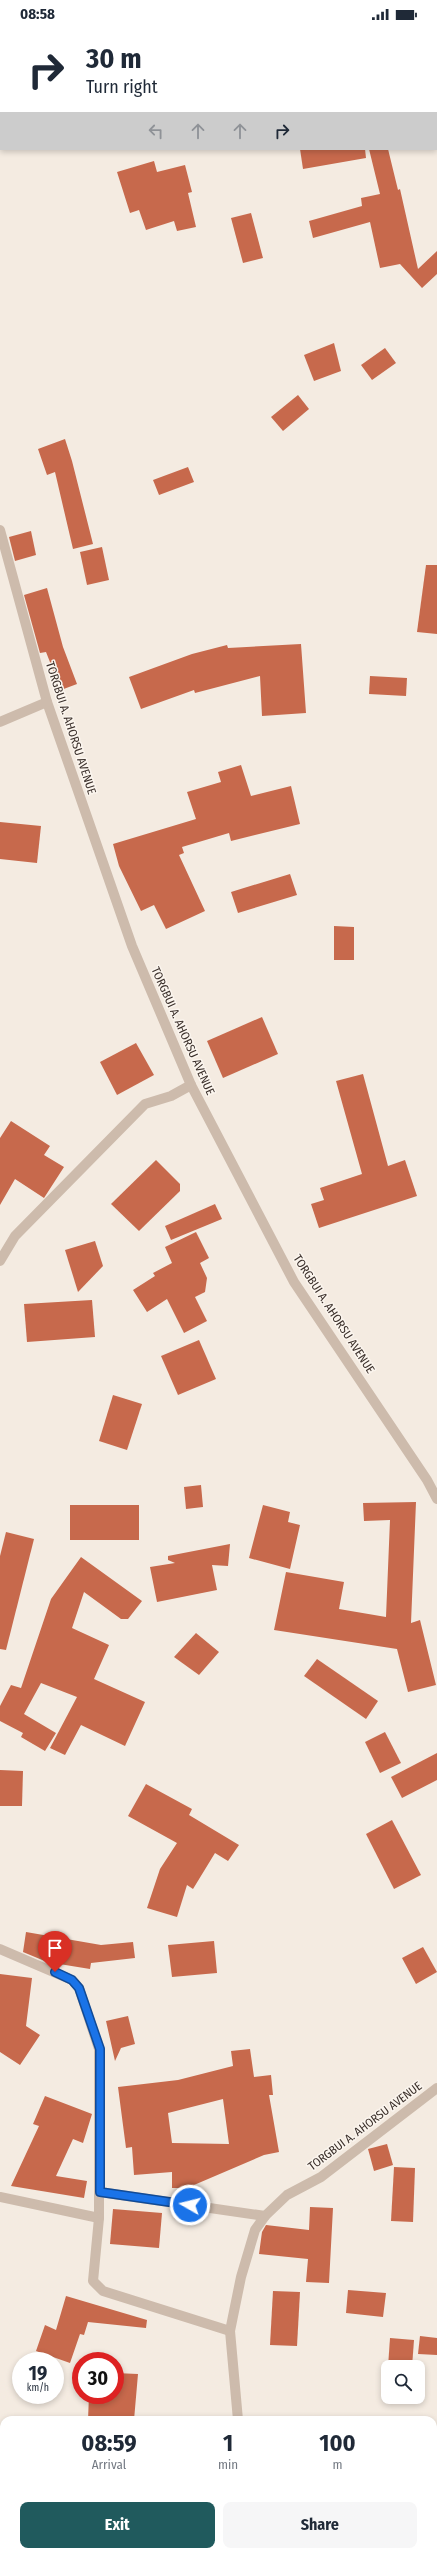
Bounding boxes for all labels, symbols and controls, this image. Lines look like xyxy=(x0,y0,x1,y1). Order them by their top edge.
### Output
text: 08:58 xyxy=(20,5,55,23)
text: 30 m xyxy=(86,42,142,75)
icon: right xyxy=(20,44,72,96)
text: Turn right xyxy=(86,76,158,98)
icon: left xyxy=(145,120,167,142)
icon: ahead xyxy=(187,120,209,142)
icon: ahead xyxy=(229,120,251,142)
icon: right xyxy=(271,120,293,142)
street label: TORGBUI A. AHORSU AVENUE xyxy=(43,660,99,796)
street label: TORGBUI A. AHORSU AVENUE xyxy=(148,965,218,1097)
street label: TORGBUI A. AHORSU AVENUE xyxy=(290,1252,378,1376)
pin xyxy=(38,1931,72,1972)
icon: arrive xyxy=(44,1937,66,1959)
street label: TORGBUI A. AHORSU AVENUE xyxy=(305,2078,425,2173)
position arrow xyxy=(169,2184,211,2226)
speed limit sign: 30 xyxy=(72,2352,124,2404)
map controls xyxy=(381,2360,425,2404)
button: search xyxy=(381,2360,425,2404)
text: 19 xyxy=(29,2361,47,2385)
text: km/h xyxy=(27,2382,49,2394)
text: 08:59 xyxy=(81,2429,137,2457)
text: 1 xyxy=(223,2429,233,2457)
text: 100 xyxy=(319,2429,356,2457)
text: Arrival xyxy=(92,2457,126,2472)
text: min xyxy=(218,2457,238,2472)
text: m xyxy=(333,2457,343,2472)
button: Exit xyxy=(20,2502,215,2548)
button: Share xyxy=(223,2502,417,2548)

